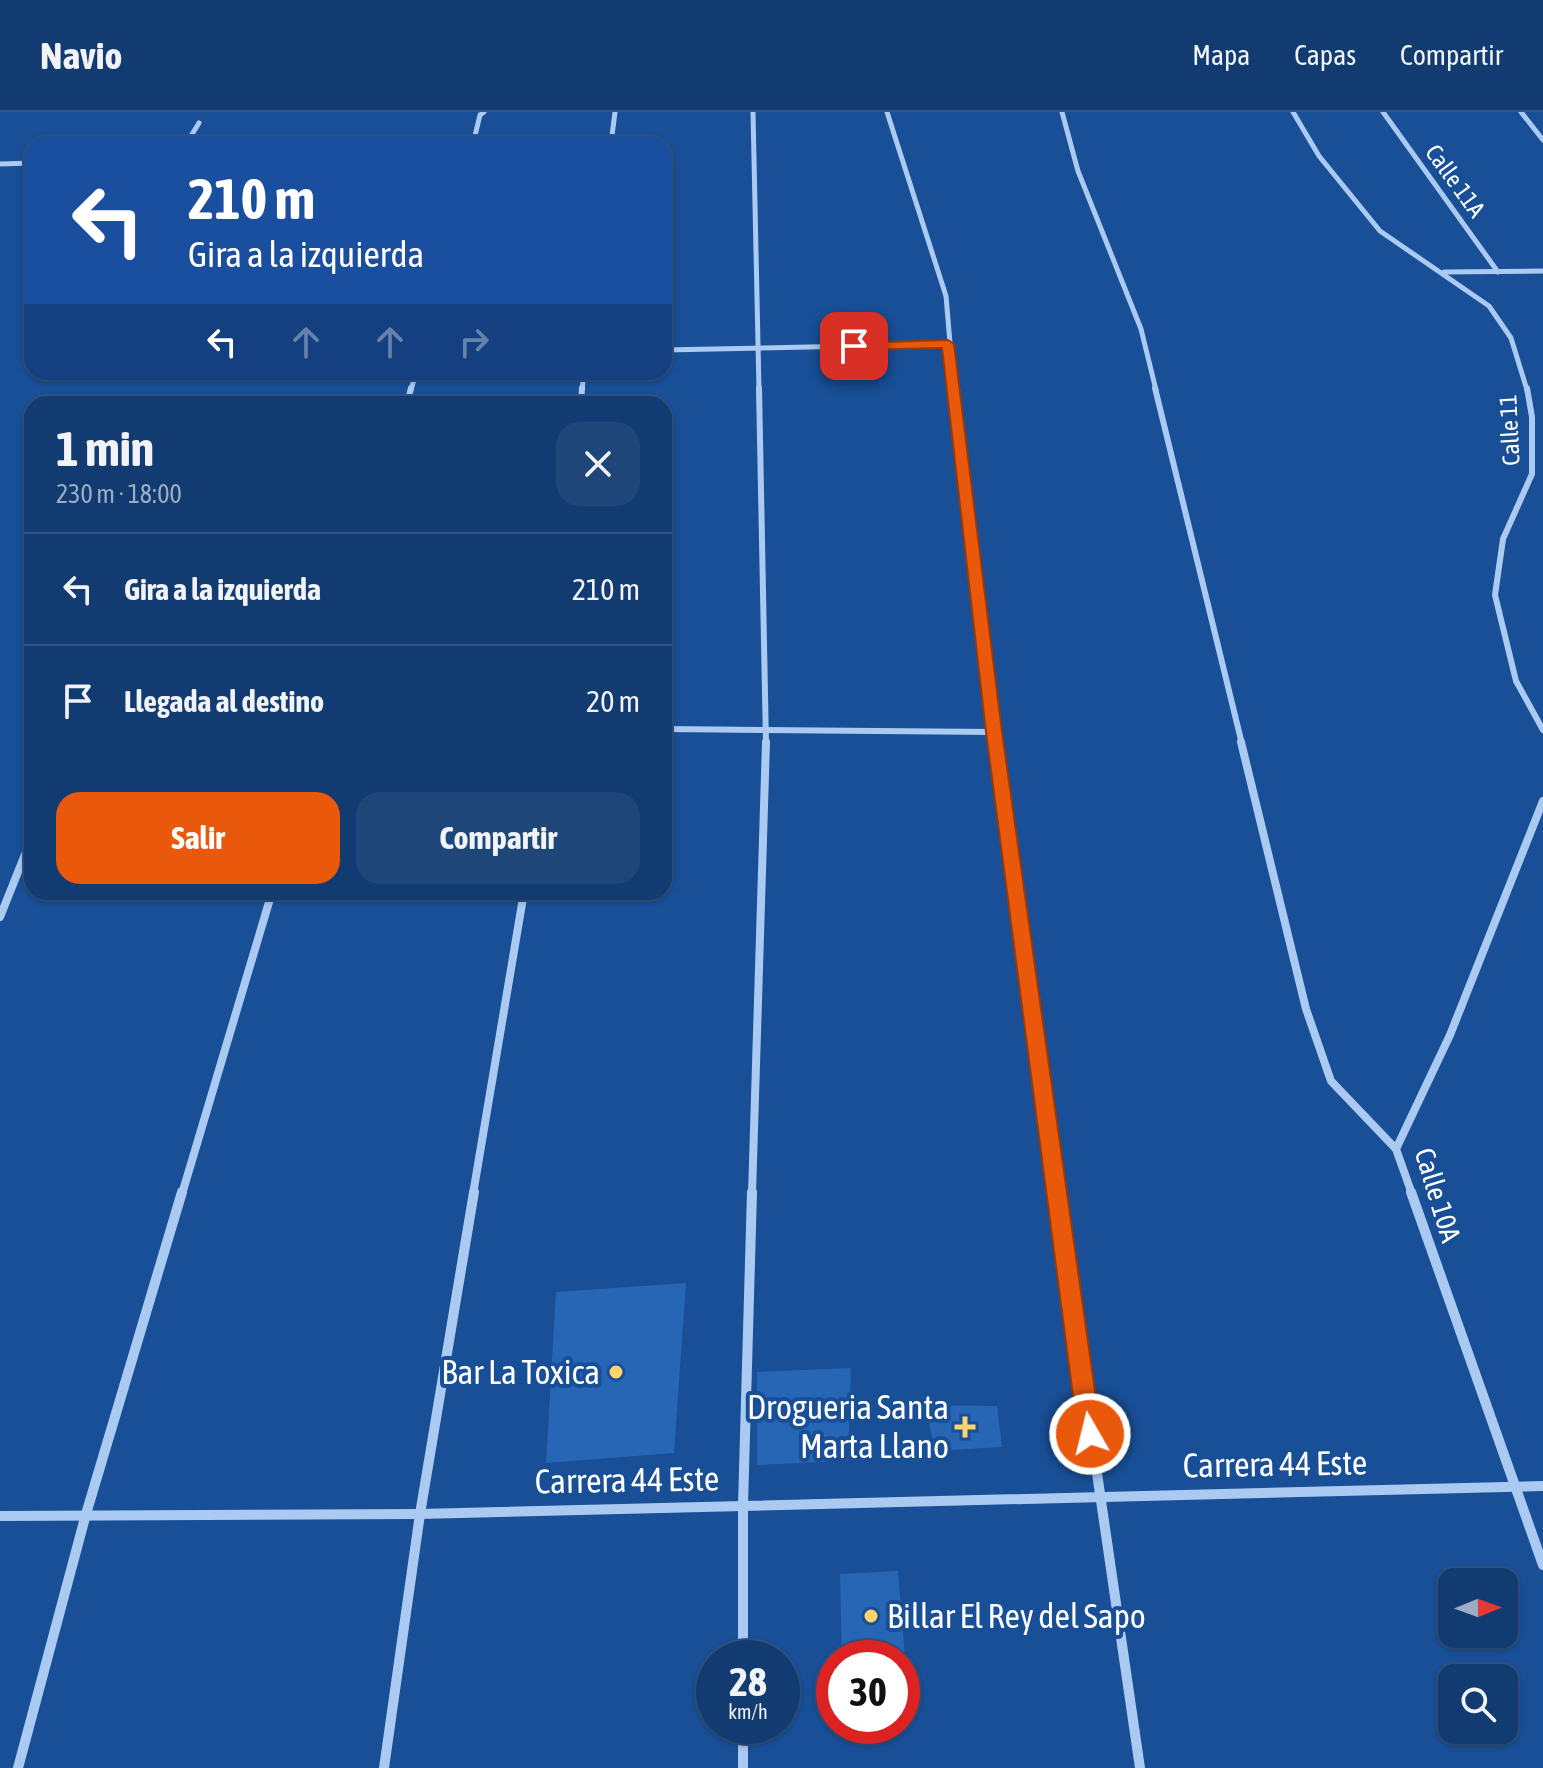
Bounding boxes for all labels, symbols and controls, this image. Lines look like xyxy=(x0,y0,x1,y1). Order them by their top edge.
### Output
text: Navio xyxy=(40,34,122,77)
text: Mapa xyxy=(1192,39,1250,71)
text: Capas xyxy=(1294,39,1356,71)
text: Compartir xyxy=(1400,39,1503,71)
street label: Calle 11A xyxy=(1420,139,1491,222)
text: 210 m xyxy=(188,167,315,231)
icon: left xyxy=(56,168,160,272)
text: Gira a la izquierda xyxy=(188,233,424,275)
pin xyxy=(820,312,888,380)
icon: left xyxy=(200,320,244,364)
icon: ahead xyxy=(284,320,328,364)
icon: ahead xyxy=(368,320,412,364)
icon: right xyxy=(452,320,496,364)
icon: arrive xyxy=(832,324,876,368)
street label: Calle 11 xyxy=(1494,394,1525,466)
text: 1 min xyxy=(56,421,154,476)
button: close xyxy=(556,422,640,506)
text: 230 m · 18:00 xyxy=(56,479,182,509)
icon: left xyxy=(56,567,100,611)
text: Gira a la izquierda xyxy=(124,572,321,606)
text: 210 m xyxy=(572,572,640,606)
icon: arrive xyxy=(56,679,100,723)
text: Llegada al destino xyxy=(124,684,324,718)
text: 20 m xyxy=(586,684,640,718)
button: Salir xyxy=(56,792,340,884)
button: Compartir xyxy=(356,792,640,884)
street label: Calle 10A xyxy=(1409,1144,1468,1246)
place label: Bar La Toxica xyxy=(441,1352,600,1391)
marker: Bar La Toxica xyxy=(607,1363,625,1381)
place label: Drogueria Santa Marta Llano xyxy=(747,1387,949,1465)
position arrow xyxy=(1048,1392,1132,1476)
marker: Drogueria Santa Marta Llano xyxy=(956,1418,974,1436)
street label: Carrera 44 Este xyxy=(1182,1442,1368,1485)
street label: Carrera 44 Este xyxy=(534,1458,720,1501)
north arrow xyxy=(1438,1568,1518,1648)
map controls xyxy=(1438,1568,1518,1744)
place label: Billar El Rey del Sapo xyxy=(887,1596,1146,1635)
marker: Billar El Rey del Sapo xyxy=(862,1607,880,1625)
speed limit sign: 30 xyxy=(816,1640,920,1744)
text: 28 xyxy=(729,1659,767,1704)
button: search xyxy=(1438,1664,1518,1744)
text: km/h xyxy=(728,1700,768,1723)

